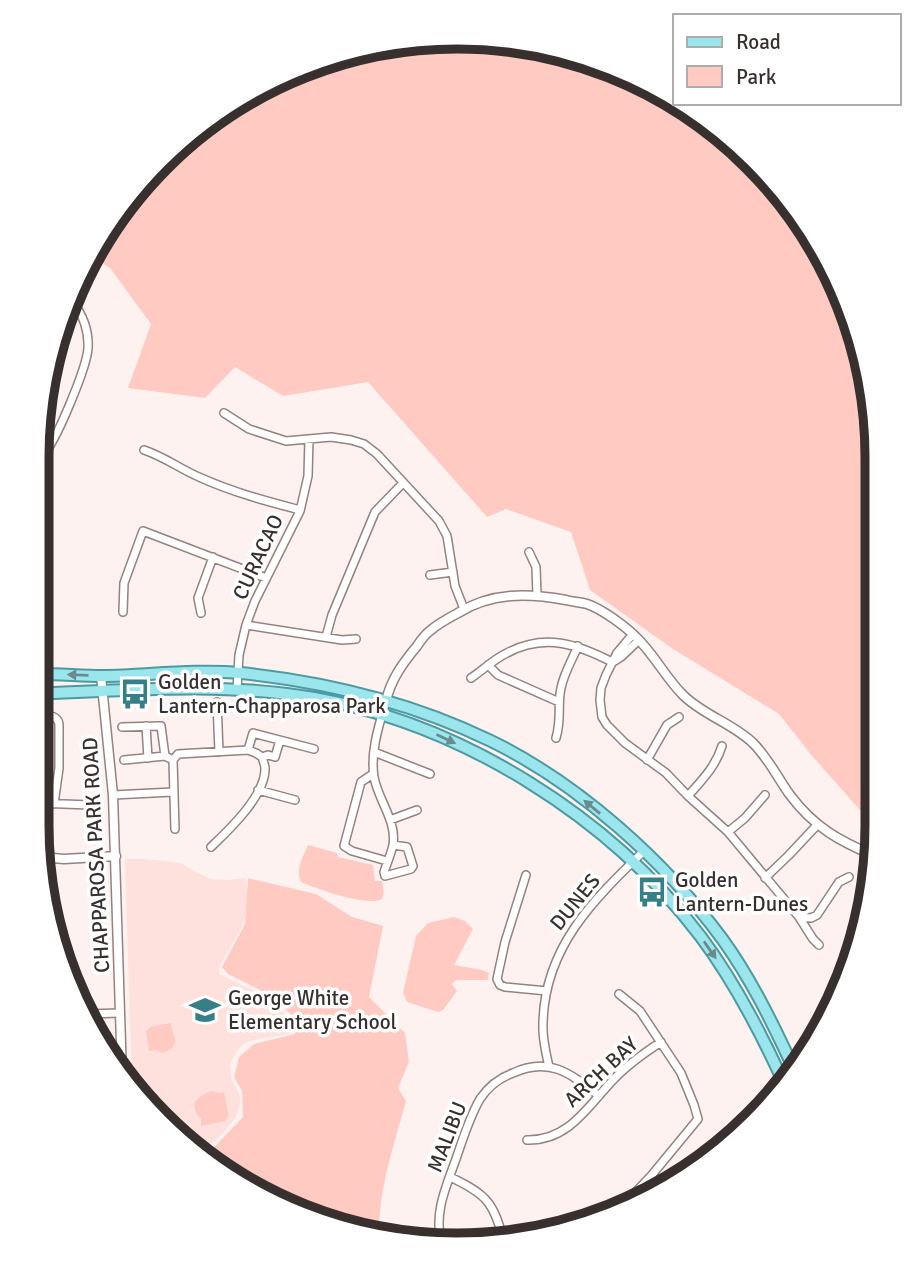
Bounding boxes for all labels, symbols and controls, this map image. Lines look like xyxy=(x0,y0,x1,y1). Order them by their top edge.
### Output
legend xyxy=(673,14,900,105)
text: Road xyxy=(736,29,781,55)
text: Park xyxy=(736,64,777,90)
street label: CURACAO xyxy=(227,510,289,604)
one-way arrow xyxy=(67,669,89,680)
place label: Golden Lantern-Chapparosa Park xyxy=(158,669,386,719)
bus stop icon: Golden Lantern-Chapparosa Park xyxy=(118,677,152,711)
one-way arrow xyxy=(435,734,456,745)
street label: CHAPPAROSA PARK ROAD xyxy=(77,737,115,973)
one-way arrow xyxy=(583,799,601,814)
place label: Golden Lantern-Dunes xyxy=(675,867,808,917)
street label: DUNES xyxy=(544,868,606,936)
bus stop icon: Golden Lantern-Dunes xyxy=(635,875,669,909)
one-way arrow xyxy=(703,941,717,959)
place label: George White Elementary School xyxy=(228,985,397,1035)
school or university icon: George White Elementary School xyxy=(188,993,222,1027)
street label: ARCH BAY xyxy=(559,1031,644,1113)
street label: MALIBU xyxy=(422,1098,472,1176)

